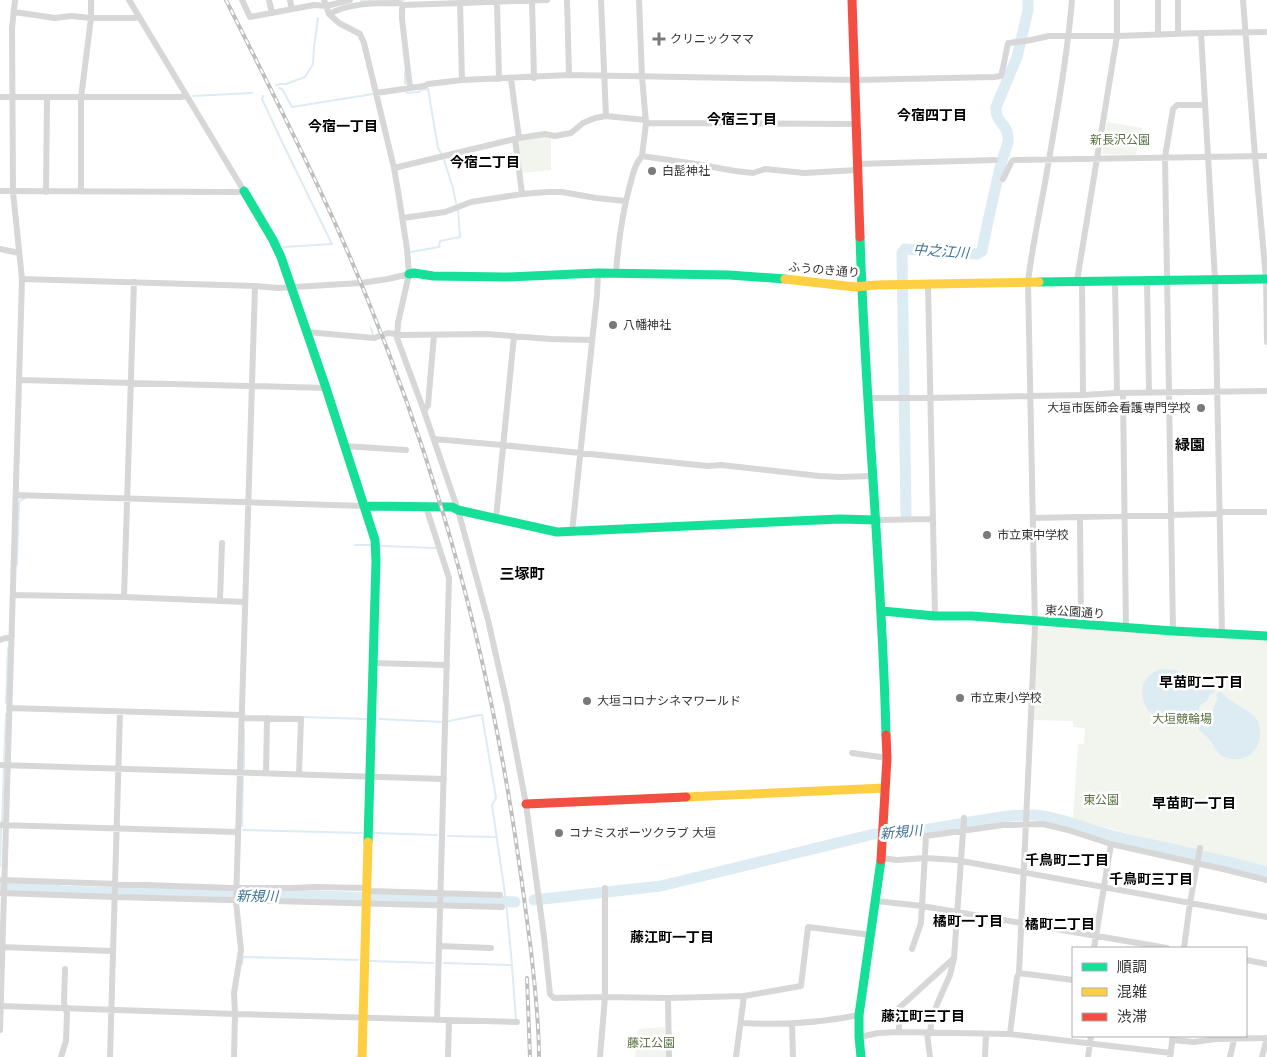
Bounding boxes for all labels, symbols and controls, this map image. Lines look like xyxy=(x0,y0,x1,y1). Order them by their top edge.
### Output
marker: クリニックママ xyxy=(652,32,666,46)
place label: クリニックママ xyxy=(670,32,754,46)
district label: 今宿四丁目 xyxy=(897,107,967,123)
district label: 今宿三丁目 xyxy=(707,111,777,127)
district label: 今宿一丁目 xyxy=(308,118,378,134)
park label: 新長沢公園 xyxy=(1090,133,1150,147)
district label: 今宿二丁目 xyxy=(450,154,520,170)
place label: 白髭神社 xyxy=(662,164,710,178)
marker: 白髭神社 xyxy=(646,165,658,177)
water label: 中之江川 xyxy=(913,241,971,261)
street label: ふうのき通り xyxy=(788,260,860,280)
place label: 八幡神社 xyxy=(623,318,671,332)
marker: 八幡神社 xyxy=(607,319,619,331)
place label: 大垣市医師会看護専門学校 xyxy=(1047,401,1191,415)
marker: 大垣市医師会看護専門学校 xyxy=(1195,402,1207,414)
district label: 緑園 xyxy=(1175,436,1205,453)
place label: 市立東中学校 xyxy=(997,528,1069,542)
marker: 市立東中学校 xyxy=(981,529,993,541)
district label: 三塚町 xyxy=(499,565,545,582)
street label: 東公園通り xyxy=(1045,603,1105,621)
district label: 早苗町二丁目 xyxy=(1159,674,1243,690)
place label: 市立東小学校 xyxy=(970,691,1042,705)
marker: 市立東小学校 xyxy=(954,692,966,704)
place label: 大垣コロナシネマワールド xyxy=(597,694,741,708)
marker: 大垣コロナシネマワールド xyxy=(581,695,593,707)
park label: 大垣競輪場 xyxy=(1152,712,1212,726)
park label: 東公園 xyxy=(1083,793,1119,807)
district label: 早苗町一丁目 xyxy=(1152,795,1236,811)
water label: 新規川 xyxy=(879,822,925,842)
place label: コナミスポーツクラブ 大垣 xyxy=(569,826,716,840)
marker: コナミスポーツクラブ 大垣 xyxy=(553,827,565,839)
district label: 千鳥町二丁目 xyxy=(1025,852,1109,868)
district label: 千鳥町三丁目 xyxy=(1109,871,1193,887)
water label: 新規川 xyxy=(236,888,280,904)
district label: 橘町一丁目 xyxy=(933,913,1003,929)
district label: 橘町二丁目 xyxy=(1025,916,1095,932)
district label: 藤江町一丁目 xyxy=(630,929,714,945)
legend xyxy=(1072,947,1247,1037)
text: 順調 xyxy=(1117,958,1147,975)
text: 混雑 xyxy=(1117,983,1147,1000)
district label: 藤江町三丁目 xyxy=(881,1008,965,1024)
text: 渋滞 xyxy=(1117,1008,1147,1025)
park label: 藤江公園 xyxy=(627,1036,675,1050)

